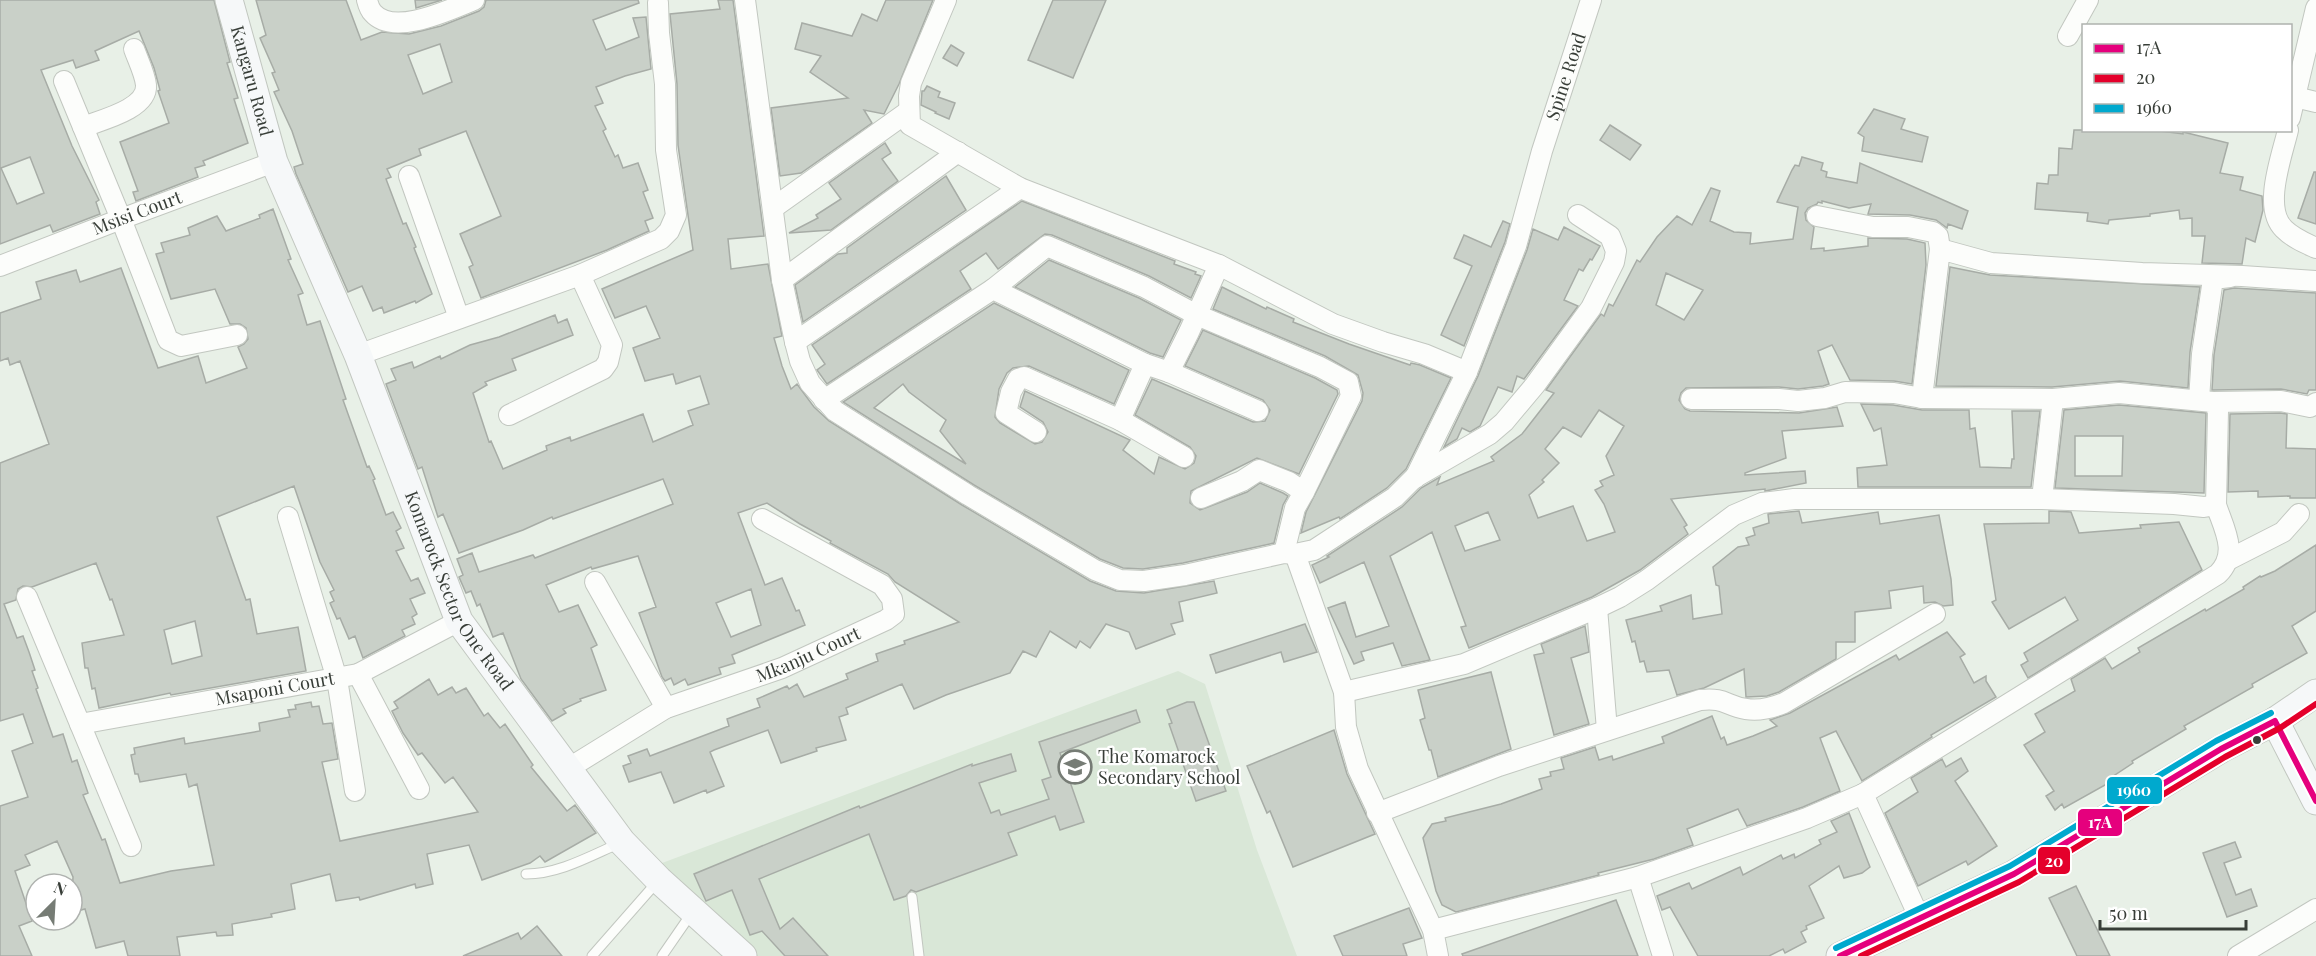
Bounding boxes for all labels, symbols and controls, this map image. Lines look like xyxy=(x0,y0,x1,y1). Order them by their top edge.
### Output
street label: Kangaru Road xyxy=(226,23,279,139)
legend xyxy=(2082,24,2292,132)
street label: Spine Road xyxy=(1540,29,1591,123)
text: 17A xyxy=(2136,35,2162,59)
text: 20 xyxy=(2136,65,2155,89)
text: 1960 xyxy=(2136,95,2172,119)
street label: Msisi Court xyxy=(89,184,186,240)
street label: Komarock Sector One Road xyxy=(400,487,519,695)
street label: Mkanju Court xyxy=(752,620,865,687)
street label: Msaponi Court xyxy=(213,665,337,710)
unlabelled marker xyxy=(2251,734,2263,746)
place label: The Komarock Secondary School xyxy=(1098,744,1240,789)
school or university icon: The Komarock Secondary School xyxy=(1057,749,1093,785)
line badge: 1960 xyxy=(2106,776,2163,805)
text: 1960 xyxy=(2117,779,2151,800)
line badge: 17A xyxy=(2077,808,2123,837)
text: 17A xyxy=(2088,811,2112,832)
line badge: 20 xyxy=(2037,846,2071,875)
text: 20 xyxy=(2045,850,2063,871)
north arrow xyxy=(24,872,84,932)
text: N xyxy=(51,876,70,900)
scale bar xyxy=(2100,893,2246,931)
text: 50 m xyxy=(2109,901,2148,925)

